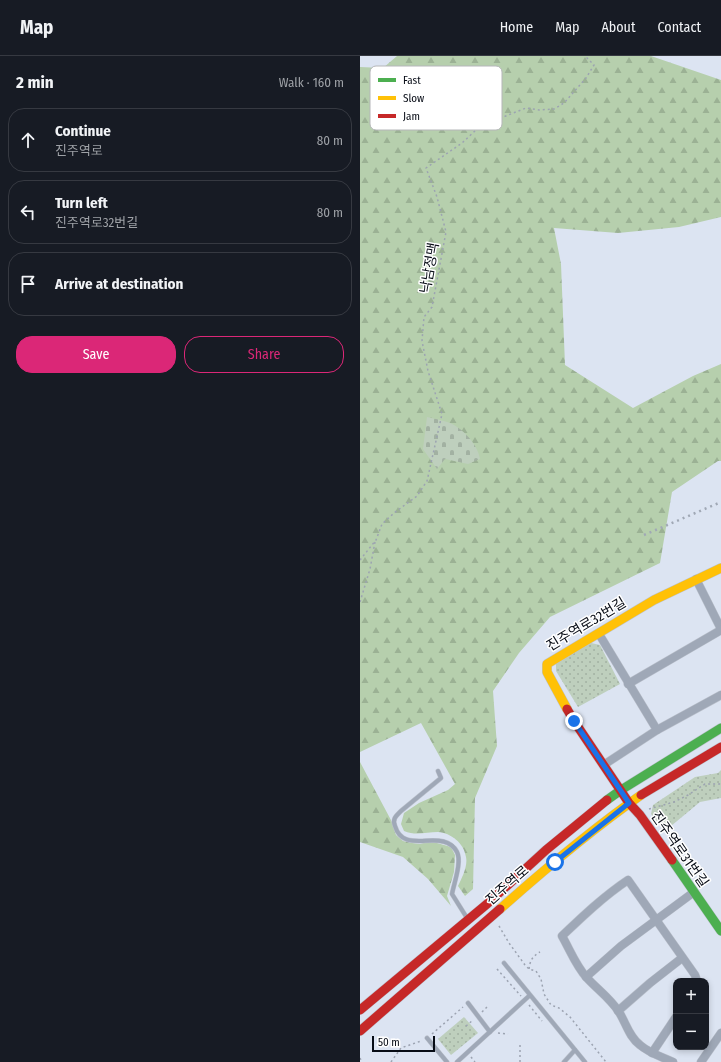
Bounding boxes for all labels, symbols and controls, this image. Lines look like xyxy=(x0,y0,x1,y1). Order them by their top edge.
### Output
text: Map xyxy=(20,16,53,39)
text: Home xyxy=(500,19,533,36)
text: Map xyxy=(555,19,579,36)
text: About xyxy=(601,19,636,36)
text: Contact xyxy=(658,19,701,36)
legend xyxy=(370,66,502,130)
text: 2 min xyxy=(16,72,54,93)
text: Fast xyxy=(403,74,421,87)
text: Walk · 160 m xyxy=(279,75,344,90)
text: Slow xyxy=(403,92,424,105)
text: Jam xyxy=(403,110,420,123)
text: Continue xyxy=(55,122,111,140)
icon: ahead xyxy=(17,129,39,151)
text: 80 m xyxy=(317,133,343,148)
text: 진주역로 xyxy=(55,143,103,158)
text: Turn left xyxy=(55,194,108,212)
icon: left xyxy=(17,201,39,223)
text: 80 m xyxy=(317,205,343,220)
text: 진주역로32번길 xyxy=(55,215,138,230)
street label: 낙남정맥 xyxy=(417,241,442,295)
icon: arrive xyxy=(17,273,39,295)
text: Arrive at destination xyxy=(55,275,183,293)
button: Save xyxy=(16,336,176,373)
button: Share xyxy=(184,336,344,373)
street label: 진주역로32번길 xyxy=(543,594,629,655)
route end xyxy=(565,712,583,730)
street label: 진주역로31번길 xyxy=(647,808,712,890)
route start xyxy=(546,853,564,871)
street label: 진주역로 xyxy=(482,862,532,909)
map controls xyxy=(673,978,709,1050)
button: + xyxy=(673,978,709,1014)
button: − xyxy=(673,1014,709,1050)
scale bar xyxy=(372,1034,435,1053)
text: 50 m xyxy=(378,1036,400,1049)

